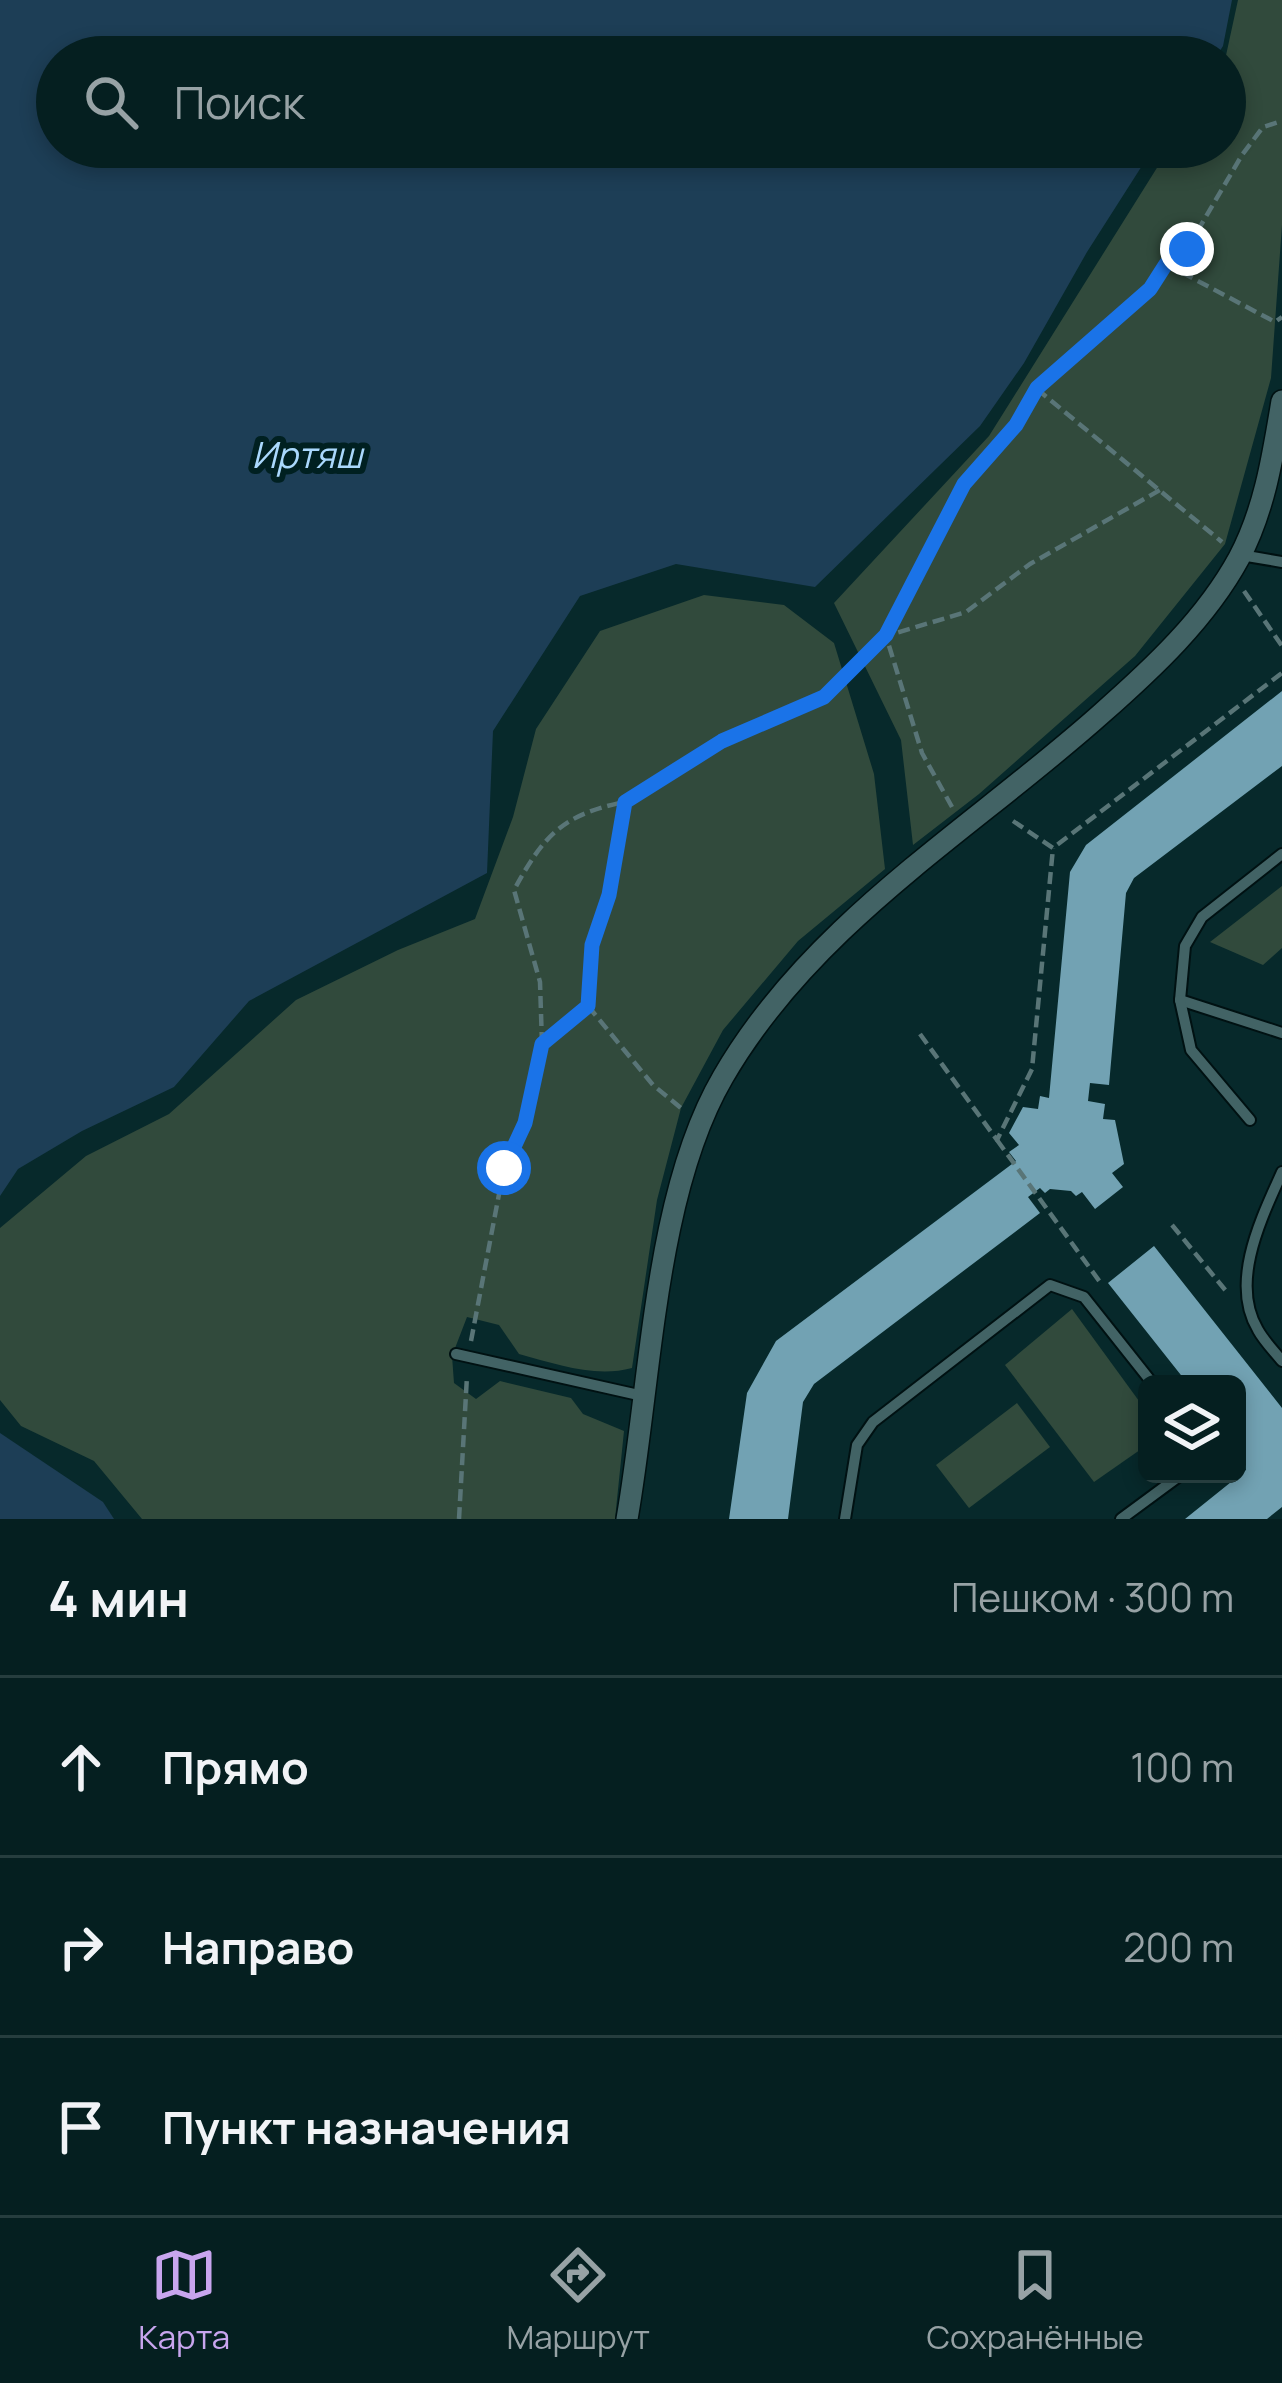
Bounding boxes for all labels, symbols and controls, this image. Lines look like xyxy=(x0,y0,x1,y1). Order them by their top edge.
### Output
search box xyxy=(36,36,1246,168)
icon: search xyxy=(78,69,144,135)
text: Поиск xyxy=(174,71,305,133)
route end xyxy=(1160,222,1214,276)
water label: Иртяш xyxy=(252,430,365,479)
route start xyxy=(477,1141,531,1195)
map controls xyxy=(1138,1375,1246,1483)
button: layers xyxy=(1138,1375,1246,1483)
text: 4 мин xyxy=(48,1563,189,1632)
text: Пешком · 300 m xyxy=(951,1570,1234,1624)
icon: ahead xyxy=(48,1734,114,1800)
text: Прямо xyxy=(162,1736,309,1798)
text: 100 m xyxy=(1130,1740,1234,1794)
icon: right xyxy=(48,1914,114,1980)
text: Направо xyxy=(162,1916,354,1978)
text: 200 m xyxy=(1123,1920,1234,1974)
icon: arrive xyxy=(48,2094,114,2160)
text: Пункт назначения xyxy=(162,2096,571,2158)
tab: Карта xyxy=(138,2242,230,2359)
tab: Маршрут xyxy=(506,2242,650,2359)
tab: Сохранённые xyxy=(927,2242,1144,2359)

